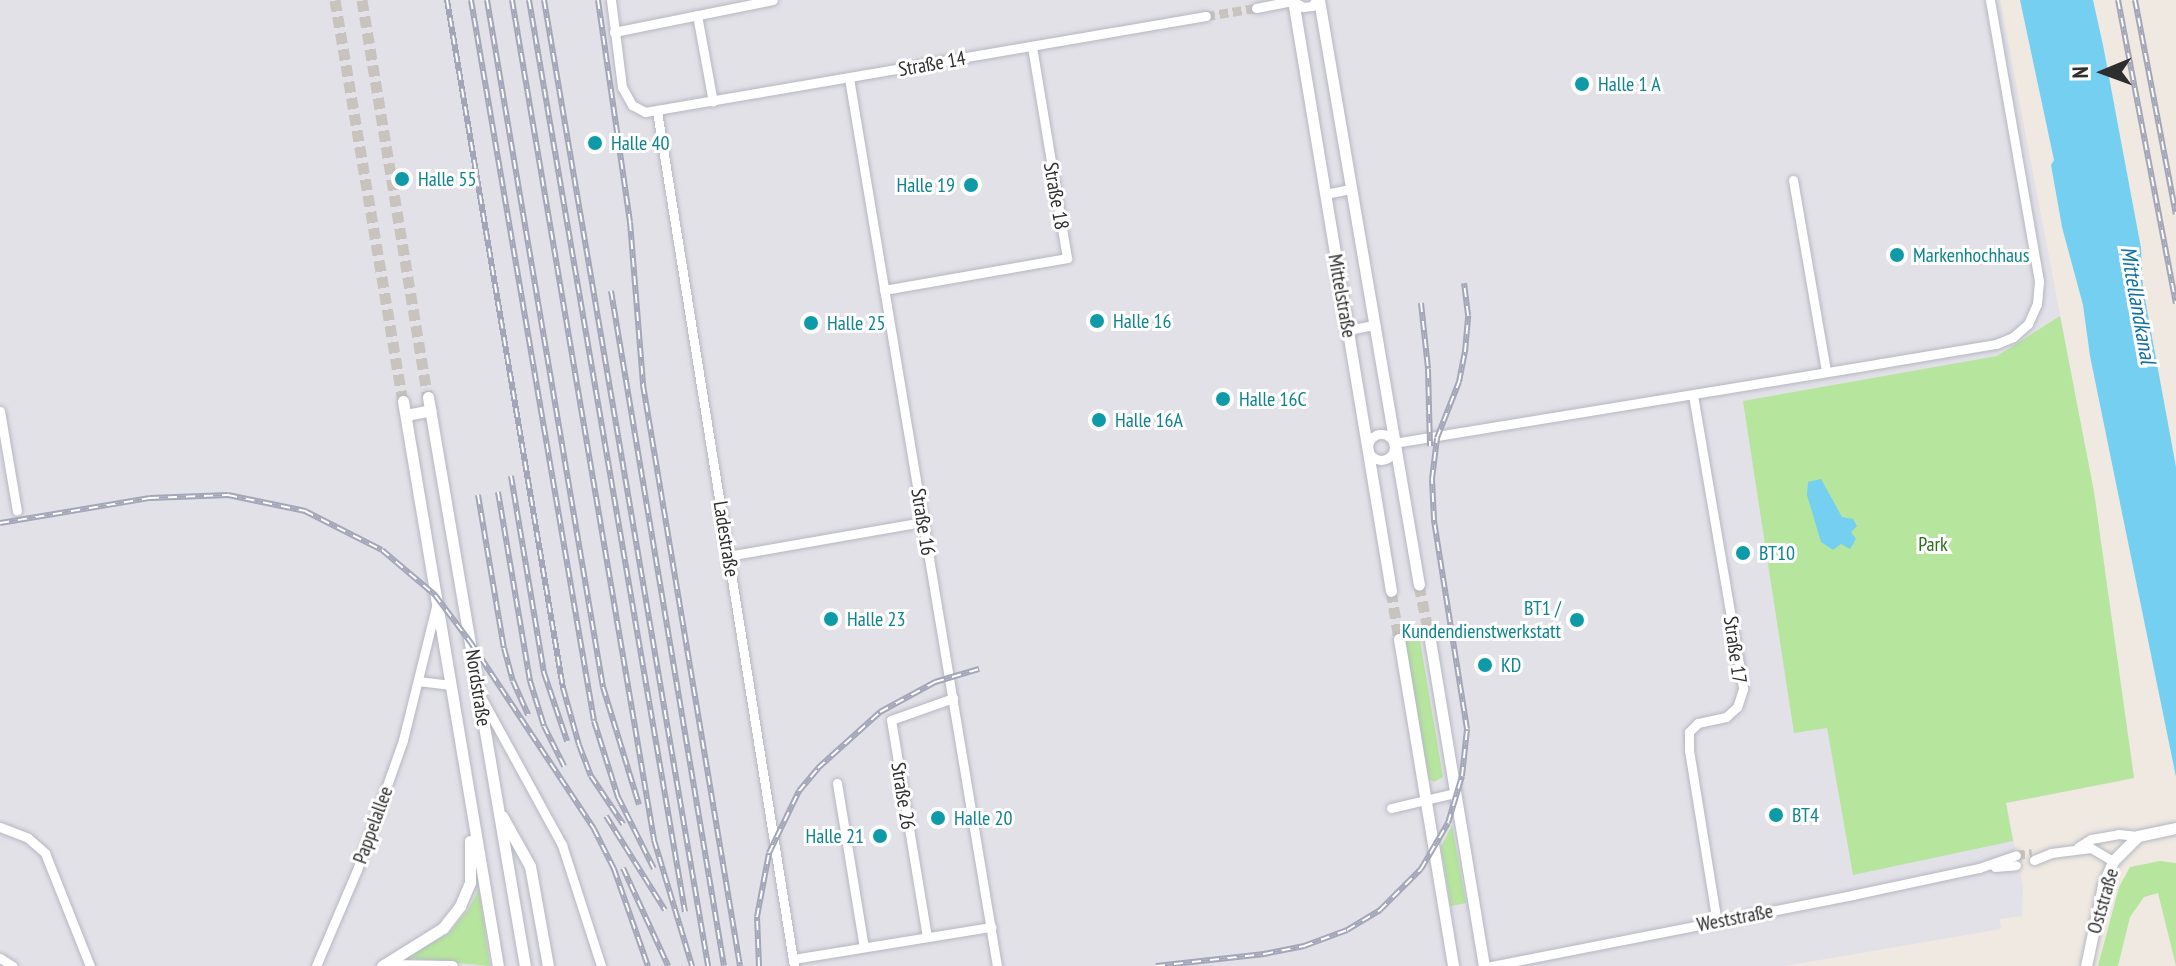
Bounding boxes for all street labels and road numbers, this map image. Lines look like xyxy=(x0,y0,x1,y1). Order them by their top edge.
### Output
street label: Straße 14 xyxy=(897,46,967,82)
street label: Straße 18 xyxy=(1038,161,1074,231)
street label: Mittelstraße xyxy=(1323,252,1361,340)
street label: Straße 16 xyxy=(906,487,940,557)
street label: Ladestraße xyxy=(708,499,744,579)
street label: Straße 17 xyxy=(1718,615,1752,685)
street label: Nordstraße xyxy=(460,648,496,728)
street label: Straße 26 xyxy=(886,761,920,831)
street label: Pappelallee xyxy=(348,783,398,867)
street label: Oststraße xyxy=(2082,865,2124,937)
street label: Weststraße xyxy=(1695,899,1775,937)

